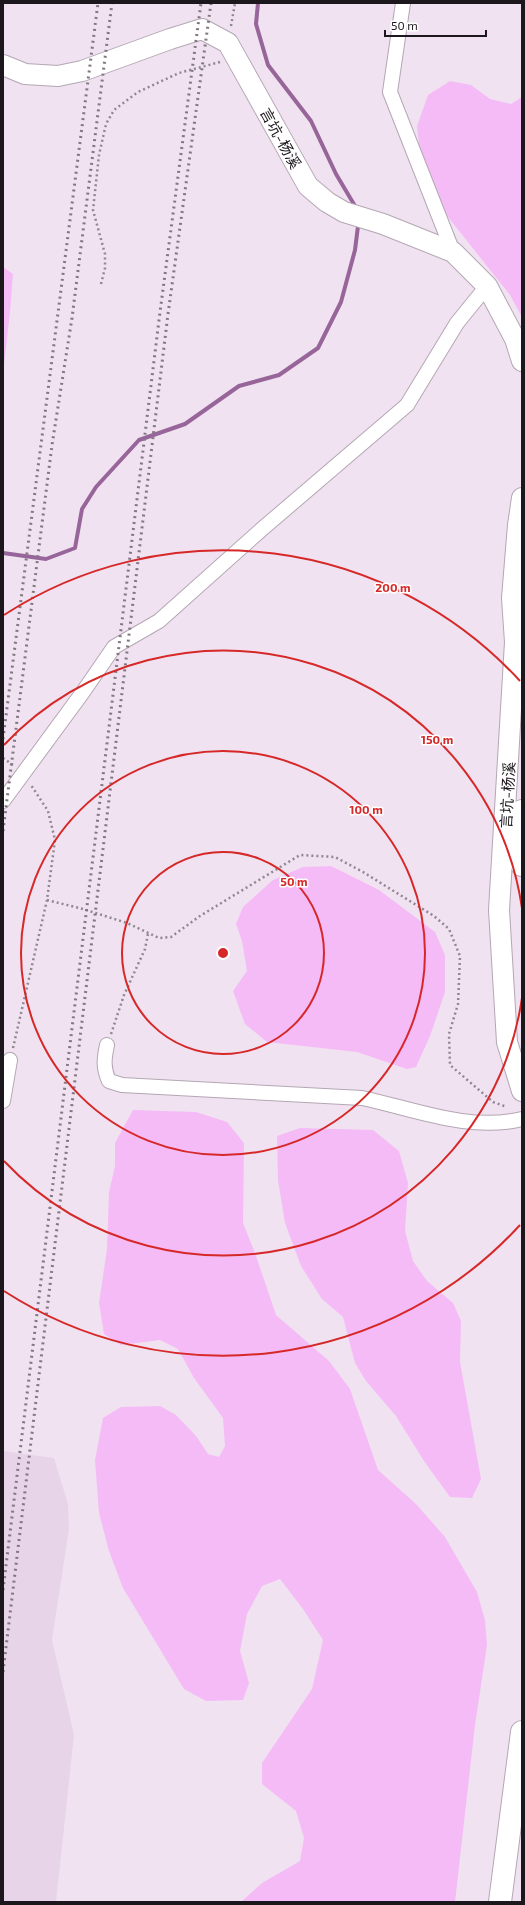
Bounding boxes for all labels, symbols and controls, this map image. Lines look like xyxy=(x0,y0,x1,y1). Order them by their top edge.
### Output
scale bar xyxy=(385,12,486,38)
text: 50 m xyxy=(391,18,418,32)
street label: 言坑-杨溪 xyxy=(257,104,305,172)
text: 200 m xyxy=(375,580,411,594)
text: 150 m xyxy=(421,732,453,746)
street label: 言坑-杨溪 xyxy=(496,761,518,829)
text: 100 m xyxy=(349,802,383,816)
text: 50 m xyxy=(280,874,308,888)
centre of rings xyxy=(216,946,230,960)

